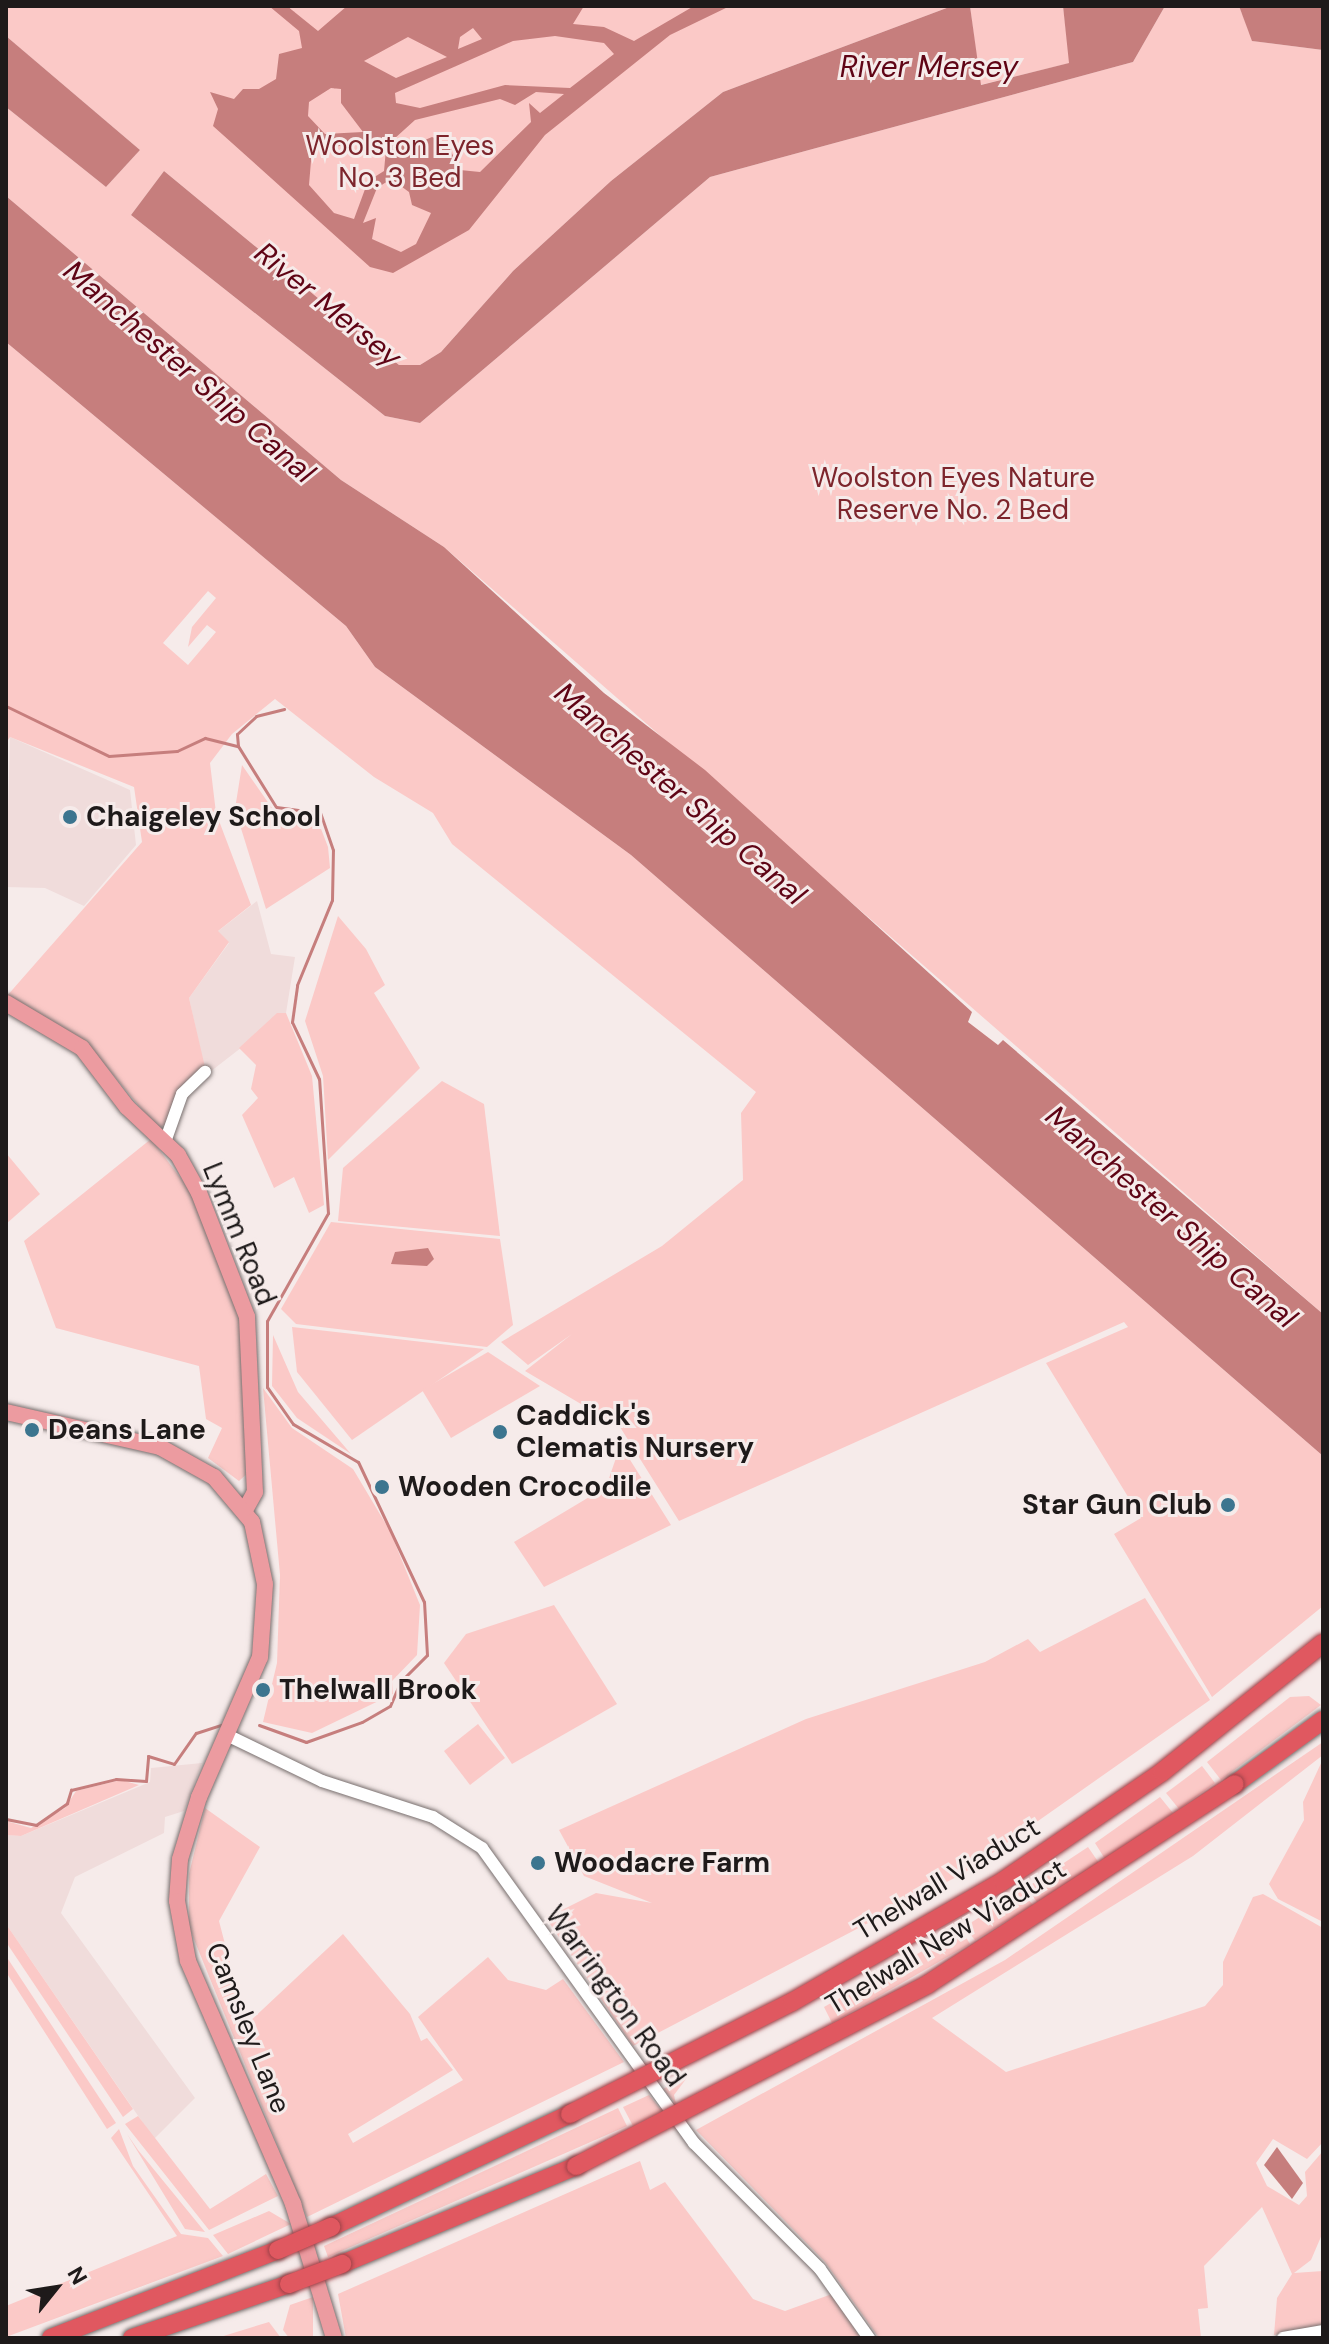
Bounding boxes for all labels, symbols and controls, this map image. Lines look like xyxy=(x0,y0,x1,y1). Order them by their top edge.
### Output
water label: River Mersey xyxy=(840,49,1018,85)
park label: Woolston Eyes No. 3 Bed xyxy=(305,129,495,195)
water label: River Mersey xyxy=(247,235,409,375)
water label: Manchester Ship Canal xyxy=(56,253,322,491)
park label: Woolston Eyes Nature Reserve No. 2 Bed xyxy=(811,461,1095,527)
water label: Manchester Ship Canal xyxy=(547,675,813,913)
place label: Chaigeley School xyxy=(86,800,321,834)
marker: Chaigeley School xyxy=(61,808,79,826)
water label: Manchester Ship Canal xyxy=(1038,1098,1304,1336)
street label: Lymm Road xyxy=(195,1158,283,1310)
place label: Caddick's Clematis Nursery xyxy=(516,1399,754,1465)
place label: Deans Lane xyxy=(48,1413,206,1447)
marker: Deans Lane xyxy=(23,1421,41,1439)
marker: Caddick's Clematis Nursery xyxy=(491,1423,509,1441)
place label: Wooden Crocodile xyxy=(398,1470,652,1504)
marker: Wooden Crocodile xyxy=(373,1478,391,1496)
place label: Star Gun Club xyxy=(1022,1488,1212,1522)
marker: Star Gun Club xyxy=(1219,1496,1237,1514)
place label: Thelwall Brook xyxy=(279,1673,477,1707)
marker: Thelwall Brook xyxy=(254,1681,272,1699)
street label: Thelwall Viaduct xyxy=(848,1810,1046,1948)
place label: Woodacre Farm xyxy=(554,1846,770,1880)
street label: Thelwall New Viaduct xyxy=(820,1852,1072,2022)
marker: Woodacre Farm xyxy=(529,1854,547,1872)
street label: Warrington Road xyxy=(538,1899,692,2093)
street label: Camsley Lane xyxy=(199,1938,297,2118)
north arrow xyxy=(16,2248,96,2328)
text: N xyxy=(61,2262,94,2290)

